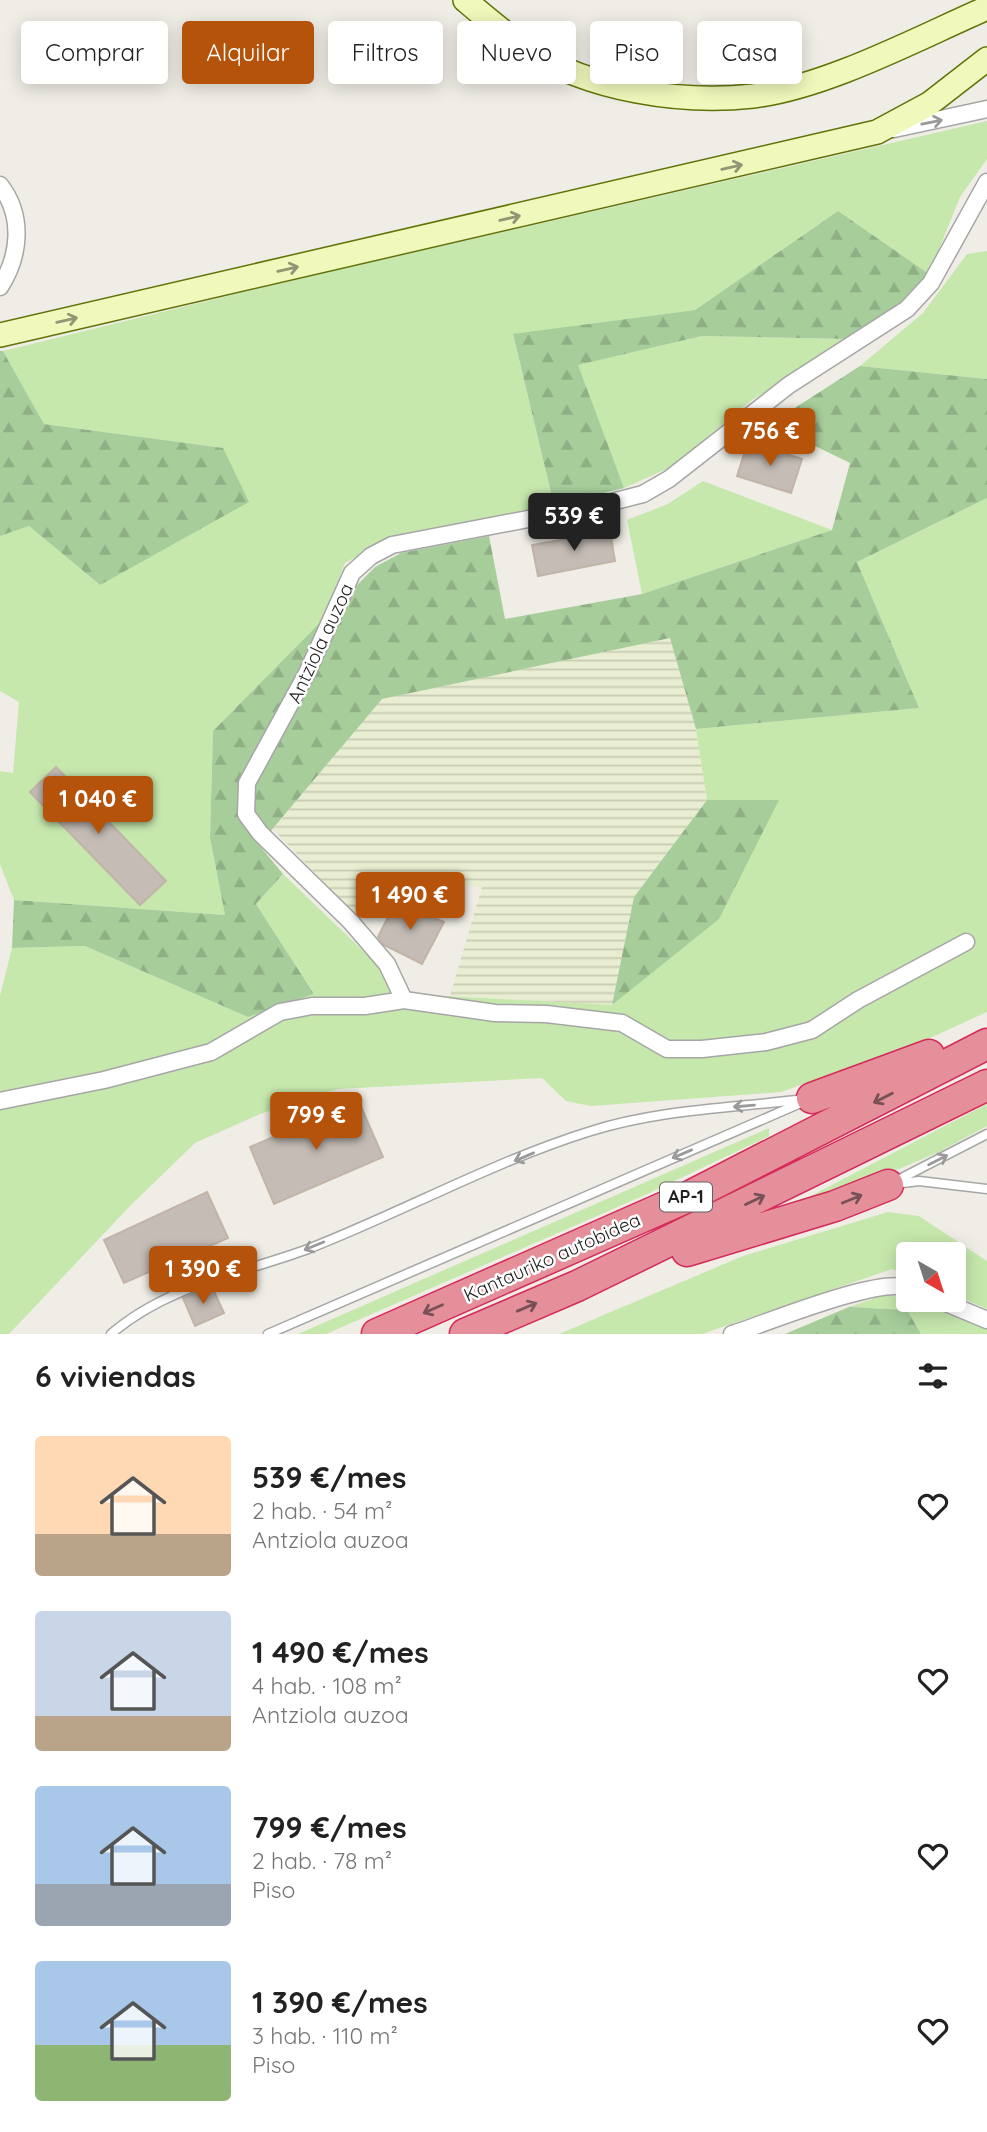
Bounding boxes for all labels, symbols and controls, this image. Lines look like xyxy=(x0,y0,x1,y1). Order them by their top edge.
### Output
chip: Comprar xyxy=(21,21,168,84)
chip: Alquilar xyxy=(182,21,314,84)
chip: Filtros xyxy=(328,21,443,84)
chip: Nuevo xyxy=(457,21,576,84)
chip: Piso xyxy=(590,21,683,84)
chip: Casa xyxy=(697,21,802,84)
one-way arrow xyxy=(920,114,943,128)
one-way arrow xyxy=(720,159,743,173)
one-way arrow xyxy=(498,210,521,224)
one-way arrow xyxy=(276,261,299,275)
one-way arrow xyxy=(55,312,77,325)
pin: 756 € xyxy=(721,408,819,468)
text: 756 € xyxy=(740,416,800,445)
pin: 539 € xyxy=(525,494,623,553)
text: 539 € xyxy=(544,501,604,530)
street label: Antziola auzoa xyxy=(282,579,358,707)
pin: 1 040 € xyxy=(33,776,163,836)
text: 1 040 € xyxy=(59,784,137,813)
pin: 1 490 € xyxy=(345,872,475,932)
text: 1 490 € xyxy=(372,880,448,909)
one-way arrow xyxy=(873,1091,893,1105)
pin: 799 € xyxy=(267,1092,365,1152)
text: 799 € xyxy=(286,1100,346,1129)
one-way arrow xyxy=(733,1100,756,1113)
one-way arrow xyxy=(671,1149,693,1162)
one-way arrow xyxy=(513,1151,535,1164)
one-way arrow xyxy=(927,1153,948,1166)
road number: AP-1 xyxy=(660,1182,712,1212)
one-way arrow xyxy=(744,1192,765,1206)
one-way arrow xyxy=(841,1192,863,1205)
street label: Kantauriko autobidea xyxy=(460,1207,644,1307)
one-way arrow xyxy=(304,1240,326,1253)
north arrow xyxy=(896,1242,966,1312)
map controls xyxy=(896,1242,966,1312)
pin: 1 390 € xyxy=(138,1246,268,1306)
text: 1 390 € xyxy=(165,1254,241,1283)
one-way arrow xyxy=(516,1300,538,1313)
one-way arrow xyxy=(423,1303,444,1316)
text: 6 viviendas xyxy=(35,1357,196,1395)
icon: filters xyxy=(914,1357,952,1395)
text: 539 €/mes xyxy=(252,1458,407,1496)
icon: home xyxy=(91,1464,175,1548)
icon: heart xyxy=(914,1487,952,1525)
text: 2 hab. · 54 m² xyxy=(252,1496,392,1525)
text: Antziola auzoa xyxy=(252,1525,409,1554)
text: 1 490 €/mes xyxy=(252,1633,429,1671)
icon: home xyxy=(91,1639,175,1723)
icon: heart xyxy=(914,1662,952,1700)
text: 4 hab. · 108 m² xyxy=(252,1671,402,1700)
text: Antziola auzoa xyxy=(252,1700,409,1729)
text: 799 €/mes xyxy=(252,1808,407,1846)
icon: home xyxy=(91,1814,175,1898)
icon: heart xyxy=(914,1837,952,1875)
text: 2 hab. · 78 m² xyxy=(252,1846,392,1875)
text: Piso xyxy=(252,1875,295,1904)
text: 1 390 €/mes xyxy=(252,1983,428,2021)
icon: home xyxy=(91,1989,175,2073)
icon: heart xyxy=(914,2012,952,2050)
text: 3 hab. · 110 m² xyxy=(252,2021,398,2050)
text: Piso xyxy=(252,2050,295,2079)

